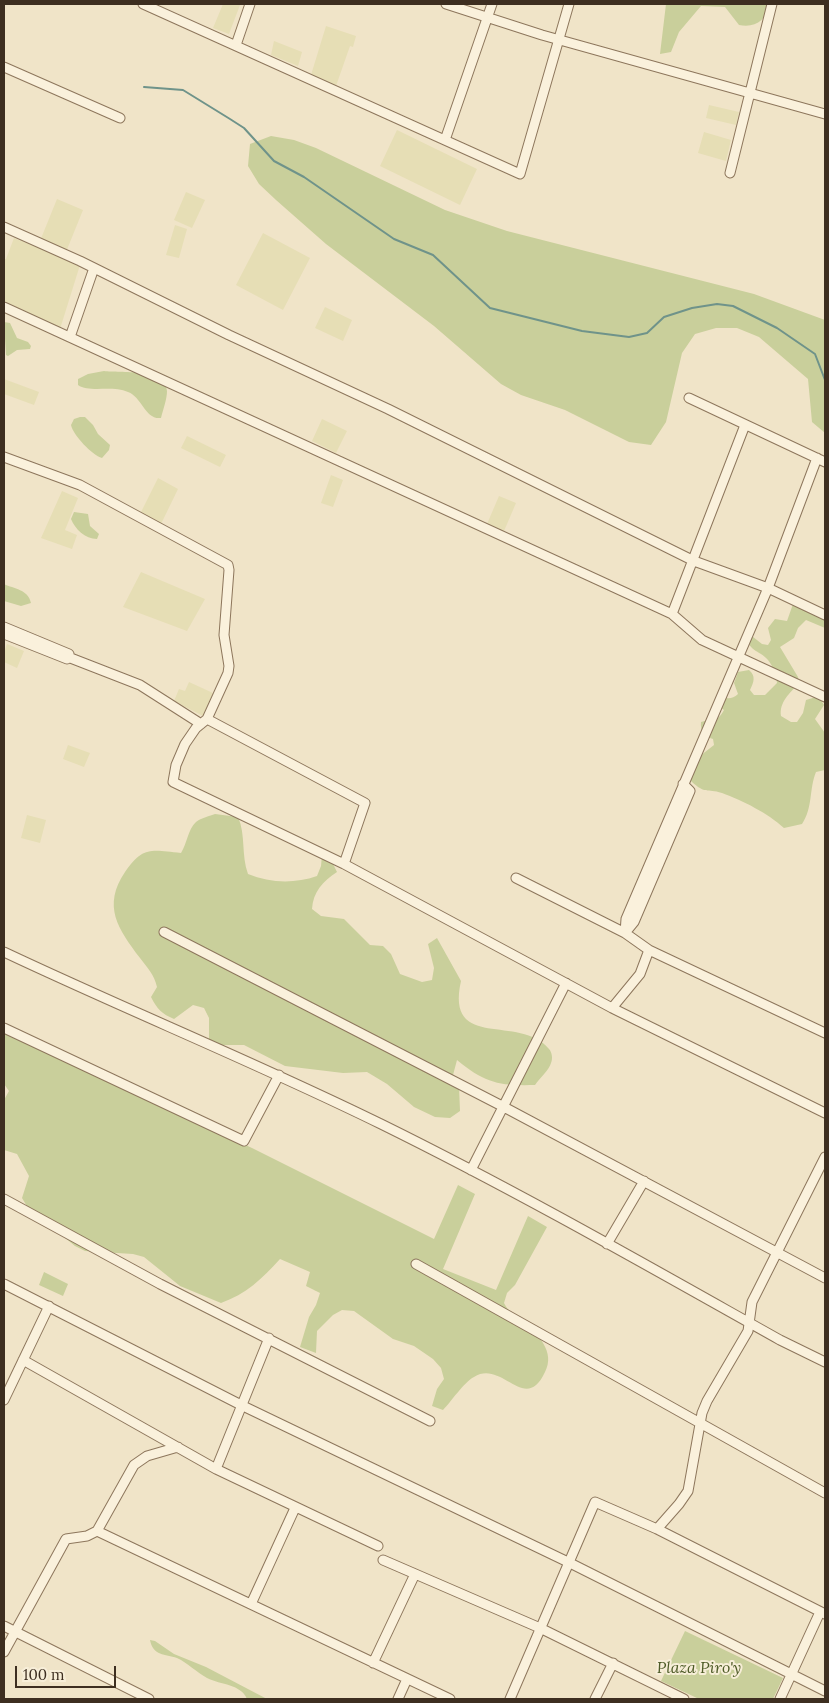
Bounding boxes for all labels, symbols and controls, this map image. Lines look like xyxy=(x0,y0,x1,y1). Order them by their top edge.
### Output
scale bar xyxy=(18,1656,119,1688)
park label: Plaza Piro'y xyxy=(657,1658,741,1678)
text: 100 m xyxy=(23,1665,64,1684)

